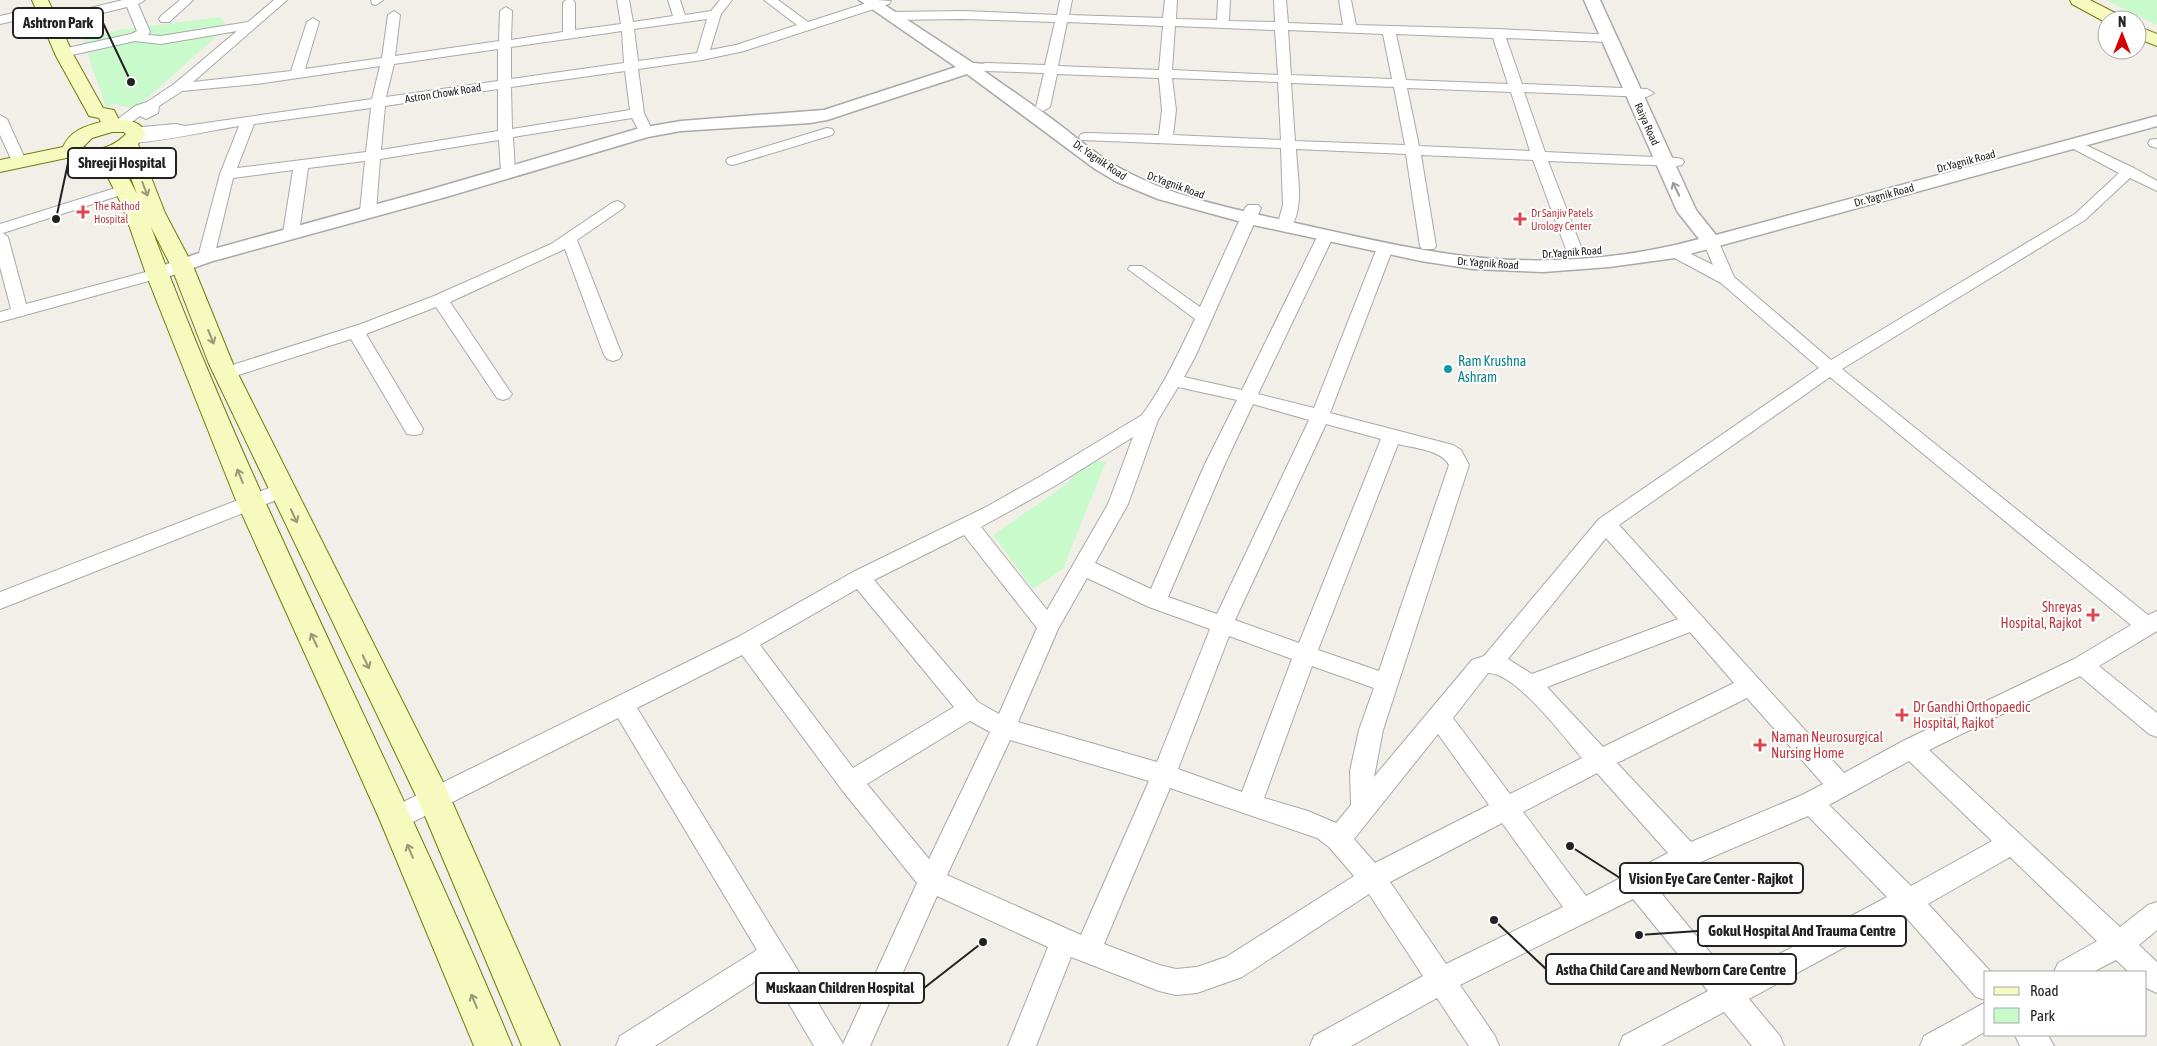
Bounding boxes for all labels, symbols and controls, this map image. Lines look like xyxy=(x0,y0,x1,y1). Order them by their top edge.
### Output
callout: Ashtron Park xyxy=(13,8,103,38)
north arrow xyxy=(2097,10,2147,60)
text: Ashtron Park xyxy=(22,14,93,31)
text: N xyxy=(2118,14,2126,30)
street label: Astron Chowk Road xyxy=(404,81,482,105)
street label: Raiya Road xyxy=(1632,101,1662,147)
street label: Dr. Yagnik Road xyxy=(1071,138,1129,182)
street label: Dr.Yagnik Road xyxy=(1935,147,1997,175)
callout: Shreeji Hospital xyxy=(68,148,176,178)
text: Shreeji Hospital xyxy=(78,154,167,171)
street label: Dr.Yagnik Road xyxy=(1146,169,1206,201)
one-way arrow xyxy=(141,181,150,196)
street label: Dr. Yagnik Road xyxy=(1853,181,1915,209)
one-way arrow xyxy=(1671,182,1681,197)
place label: The Rathod Hospital xyxy=(94,200,140,225)
marker: The Rathod Hospital xyxy=(76,205,90,219)
place label: Dr Sanjiv Patels Urology Center xyxy=(1531,207,1593,232)
marker: Dr Sanjiv Patels Urology Center xyxy=(1513,212,1527,226)
street label: Dr.Yagnik Road xyxy=(1542,244,1602,260)
street label: Dr. Yagnik Road xyxy=(1457,255,1519,271)
one-way arrow xyxy=(206,329,216,344)
place label: Ram Krushna Ashram xyxy=(1458,353,1526,385)
marker: Ram Krushna Ashram xyxy=(1442,363,1454,375)
one-way arrow xyxy=(235,469,245,484)
one-way arrow xyxy=(290,508,300,523)
place label: Shreyas Hospital, Rajkot xyxy=(2001,599,2082,631)
marker: Shreyas Hospital, Rajkot xyxy=(2086,608,2100,622)
one-way arrow xyxy=(309,633,319,648)
one-way arrow xyxy=(362,654,371,669)
place label: Dr Gandhi Orthopaedic Hospital, Rajkot xyxy=(1913,699,2031,731)
marker: Dr Gandhi Orthopaedic Hospital, Rajkot xyxy=(1895,708,1909,722)
place label: Naman Neurosurgical Nursing Home xyxy=(1771,729,1883,761)
marker: Naman Neurosurgical Nursing Home xyxy=(1753,738,1767,752)
one-way arrow xyxy=(405,844,415,859)
callout: Vision Eye Care Center - Rajkot xyxy=(1620,863,1803,893)
text: Vision Eye Care Center - Rajkot xyxy=(1628,870,1794,887)
callout: Gokul Hospital And Trauma Centre xyxy=(1698,916,1906,946)
text: Gokul Hospital And Trauma Centre xyxy=(1708,922,1896,939)
callout: Astha Child Care and Newborn Care Centre xyxy=(1546,954,1796,984)
text: Astha Child Care and Newborn Care Centre xyxy=(1555,961,1786,978)
legend xyxy=(1984,971,2147,1036)
callout: Muskaan Children Hospital xyxy=(756,973,924,1003)
text: Muskaan Children Hospital xyxy=(766,979,915,996)
text: Road xyxy=(2030,982,2059,999)
one-way arrow xyxy=(468,994,478,1009)
text: Park xyxy=(2030,1007,2055,1024)

